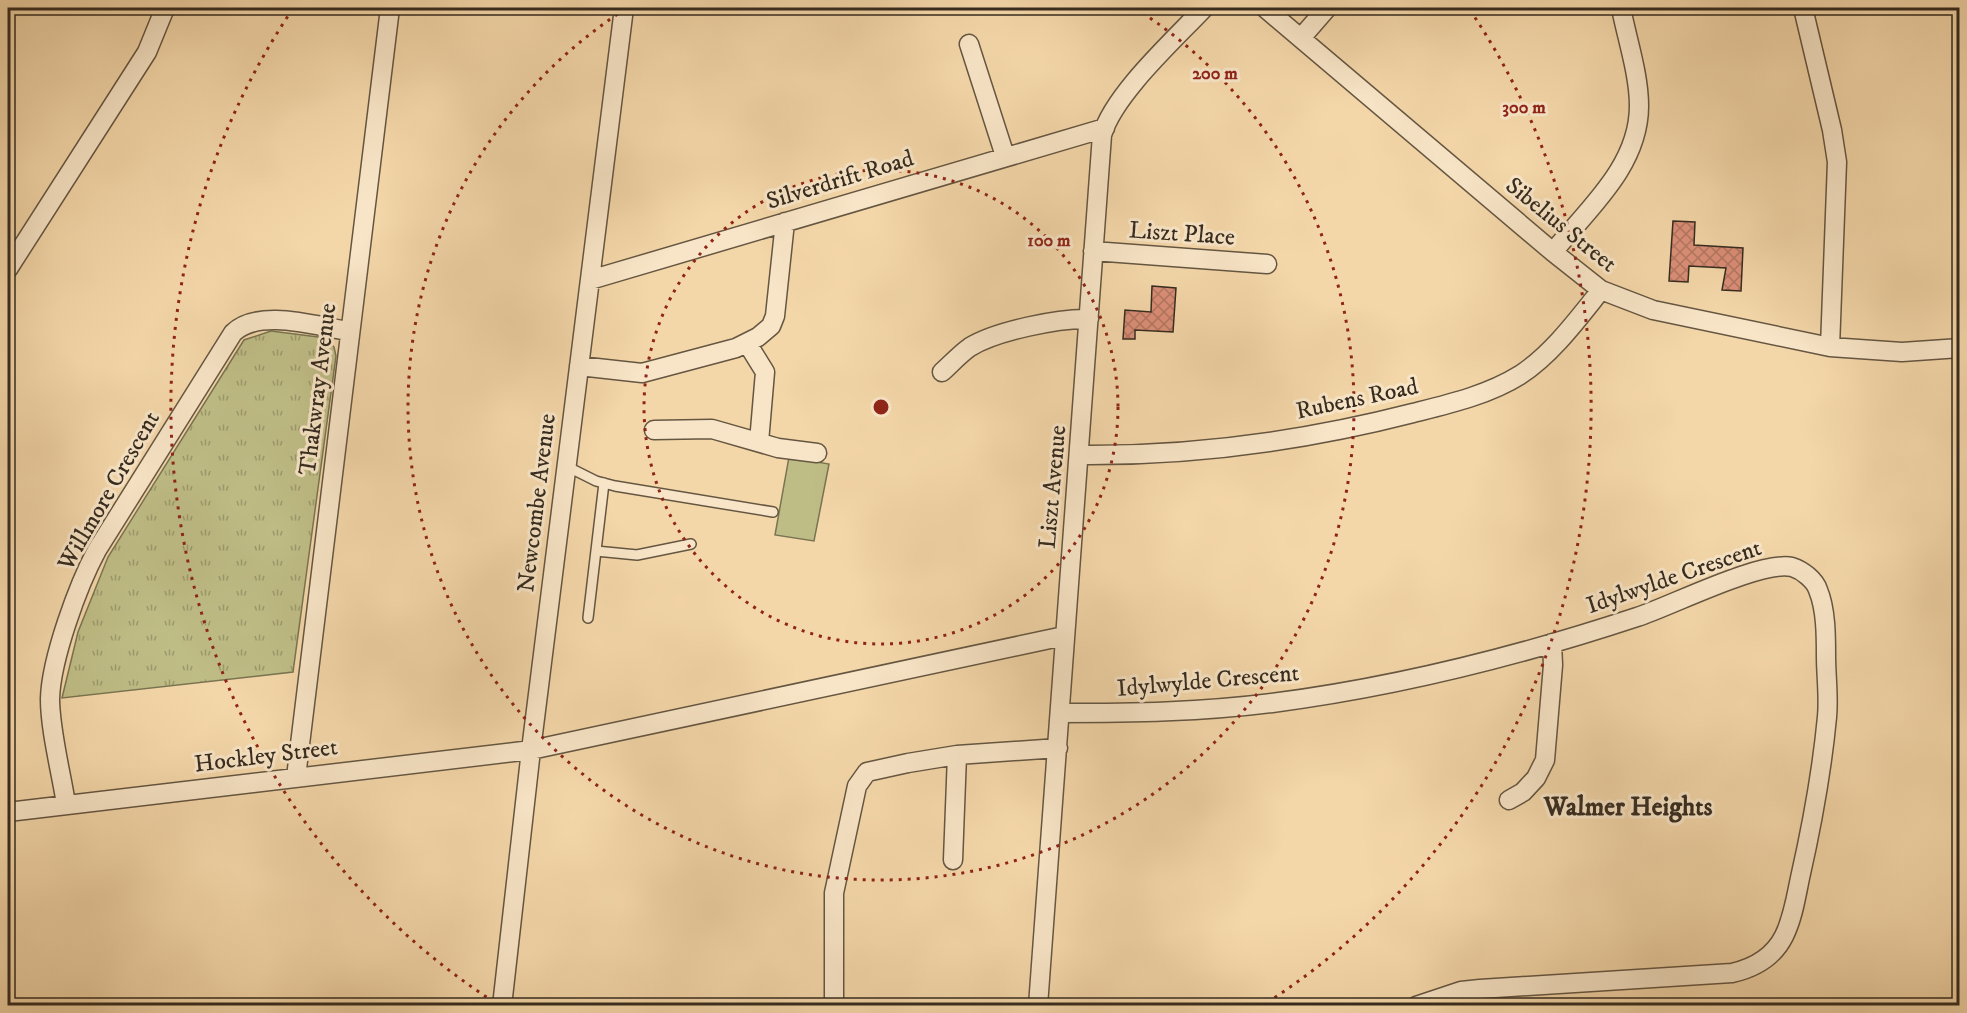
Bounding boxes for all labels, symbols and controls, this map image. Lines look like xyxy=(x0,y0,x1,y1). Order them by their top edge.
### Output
text: 200 m xyxy=(1192,63,1238,85)
text: 300 m xyxy=(1502,97,1546,119)
street label: Silverdrift Road xyxy=(763,143,917,217)
street label: Sibelius Street xyxy=(1499,171,1623,279)
street label: Liszt Place xyxy=(1128,215,1236,253)
text: 100 m xyxy=(1027,230,1071,252)
street label: Thakwray Avenue xyxy=(293,301,343,477)
street label: Rubens Road xyxy=(1293,371,1421,427)
centre of rings xyxy=(871,397,891,417)
street label: Willmore Crescent xyxy=(51,406,167,577)
street label: Newcombe Avenue xyxy=(511,412,563,594)
street label: Liszt Avenue xyxy=(1033,424,1073,550)
street label: Idylwylde Crescent xyxy=(1583,533,1766,621)
street label: Idylwylde Crescent xyxy=(1116,658,1301,704)
street label: Hockley Street xyxy=(193,732,340,780)
district label: Walmer Heights xyxy=(1543,791,1713,824)

